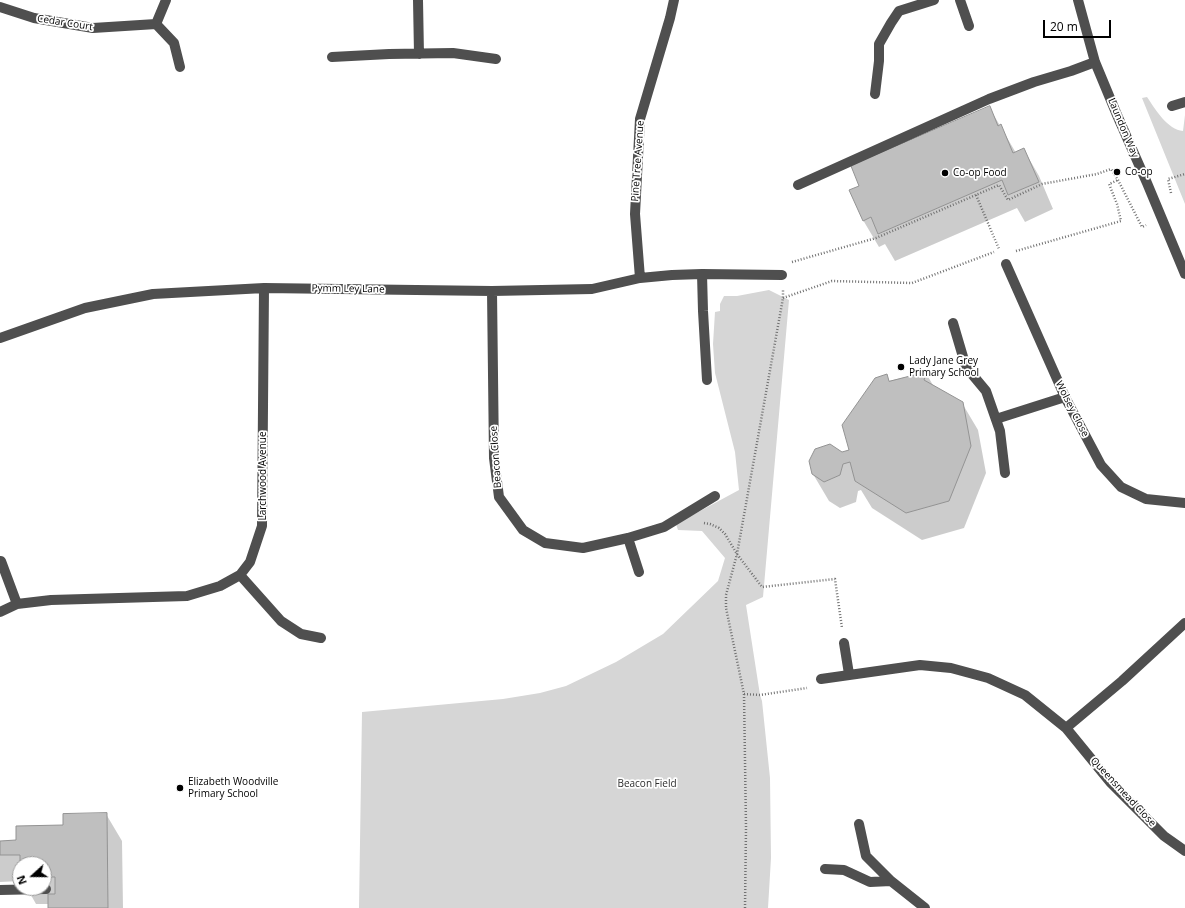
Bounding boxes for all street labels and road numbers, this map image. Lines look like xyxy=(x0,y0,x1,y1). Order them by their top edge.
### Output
street label: Cedar Court xyxy=(36,13,94,33)
street label: Laundon Way xyxy=(1105,96,1141,160)
street label: Pine Tree Avenue xyxy=(629,120,647,202)
street label: Pymm Ley Lane xyxy=(311,282,385,296)
street label: Wolsey Close xyxy=(1053,379,1091,439)
street label: Beacon Close xyxy=(488,425,504,489)
street label: Larchwood Avenue xyxy=(257,431,269,521)
street label: Queensmead Close xyxy=(1088,755,1158,829)

